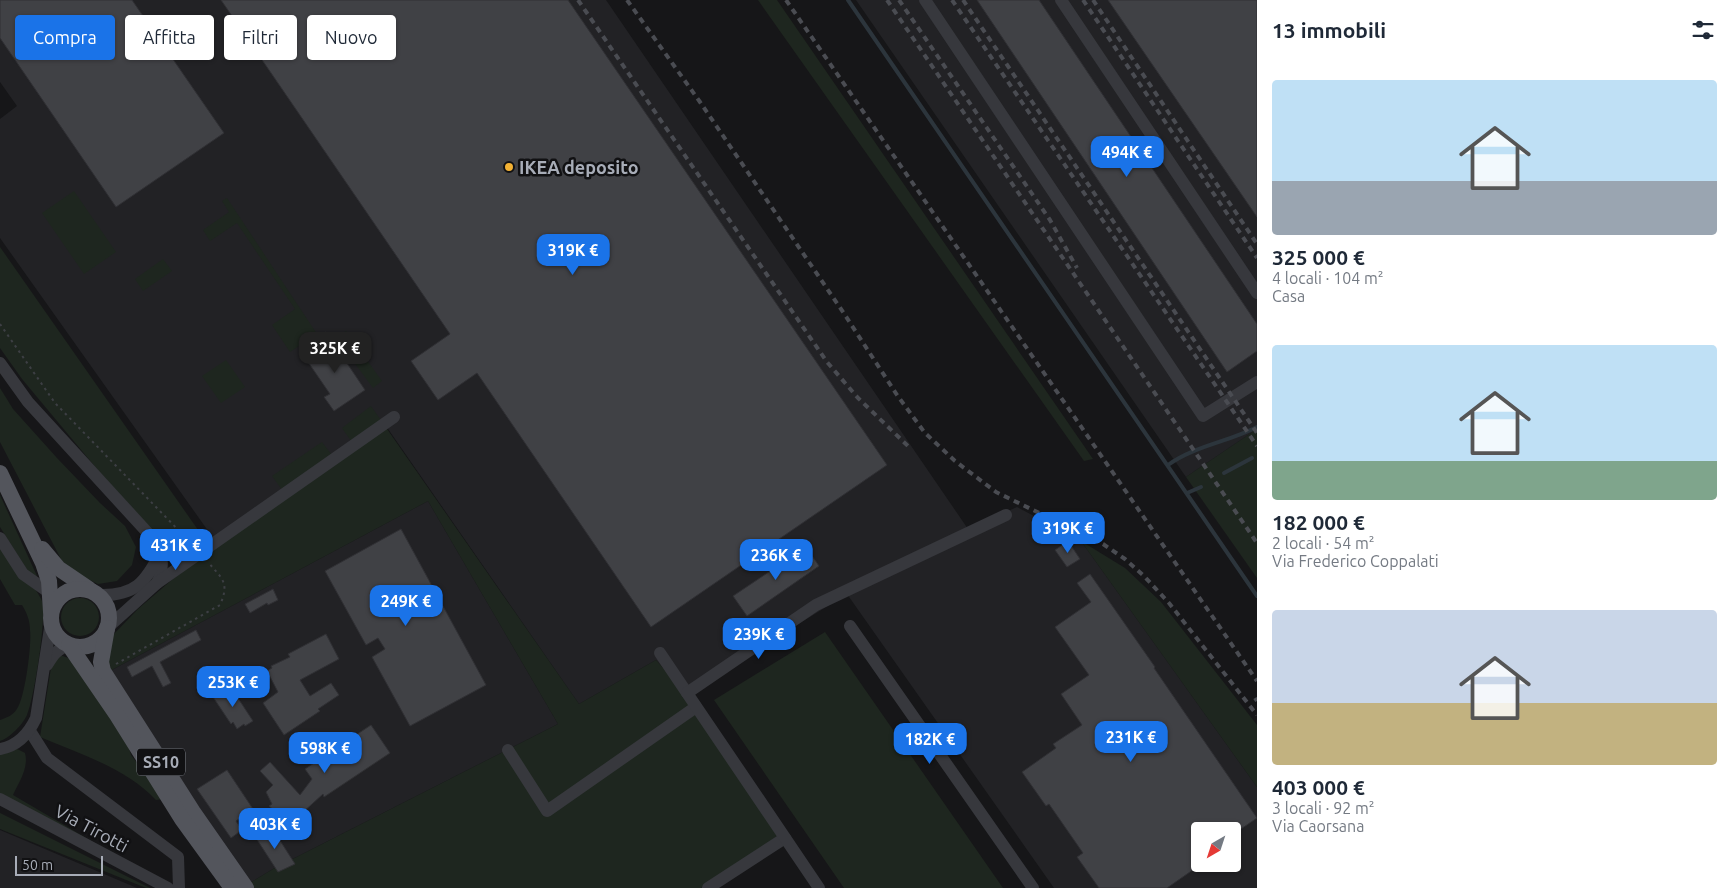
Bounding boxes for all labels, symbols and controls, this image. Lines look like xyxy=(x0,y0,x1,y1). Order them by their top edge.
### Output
chip: Compra xyxy=(15,15,115,60)
chip: Affitta xyxy=(125,15,214,60)
chip: Filtri xyxy=(224,15,297,60)
chip: Nuovo xyxy=(307,15,396,60)
icon: filters xyxy=(1689,16,1717,44)
text: 13 immobili xyxy=(1272,18,1386,42)
icon: home xyxy=(1450,113,1540,203)
pin: 494K € xyxy=(1086,136,1168,178)
text: 494K € xyxy=(1102,143,1152,161)
place label: IKEA deposito xyxy=(519,157,639,177)
marker: IKEA deposito xyxy=(503,161,515,173)
pin: 319K € xyxy=(532,234,614,276)
text: 319K € xyxy=(548,241,598,259)
text: 325 000 € xyxy=(1272,245,1365,269)
text: 4 locali · 104 m² xyxy=(1272,269,1384,287)
text: Casa xyxy=(1272,287,1305,305)
pin: 325K € xyxy=(294,332,376,374)
text: 325K € xyxy=(310,339,360,357)
icon: home xyxy=(1450,378,1540,468)
text: 182 000 € xyxy=(1272,510,1365,534)
pin: 319K € xyxy=(1027,512,1109,554)
text: 319K € xyxy=(1043,519,1093,537)
pin: 431K € xyxy=(135,528,217,571)
text: 2 locali · 54 m² xyxy=(1272,534,1374,552)
text: 431K € xyxy=(151,536,201,554)
pin: 236K € xyxy=(735,538,817,581)
text: 236K € xyxy=(751,546,801,564)
text: Via Frederico Coppalati xyxy=(1272,552,1439,570)
pin: 249K € xyxy=(365,584,447,627)
text: 249K € xyxy=(381,592,431,610)
pin: 239K € xyxy=(718,618,800,660)
text: 239K € xyxy=(734,625,784,643)
icon: home xyxy=(1450,643,1540,733)
pin: 253K € xyxy=(192,666,274,708)
text: 253K € xyxy=(208,673,258,691)
pin: 231K € xyxy=(1090,720,1172,763)
pin: 182K € xyxy=(889,722,971,765)
text: 231K € xyxy=(1106,728,1156,746)
text: 182K € xyxy=(905,730,955,748)
pin: 598K € xyxy=(284,732,366,774)
text: 598K € xyxy=(300,739,350,757)
road number: SS10 xyxy=(137,749,185,776)
text: 403 000 € xyxy=(1272,775,1365,799)
text: 3 locali · 92 m² xyxy=(1272,799,1374,817)
street label: Via Tirotti xyxy=(52,800,132,856)
pin: 403K € xyxy=(234,808,316,850)
text: 403K € xyxy=(250,815,300,833)
text: Via Caorsana xyxy=(1272,817,1364,835)
north arrow xyxy=(1191,822,1241,872)
map controls xyxy=(1191,822,1241,872)
scale bar xyxy=(15,853,102,876)
text: 50 m xyxy=(22,857,53,873)

